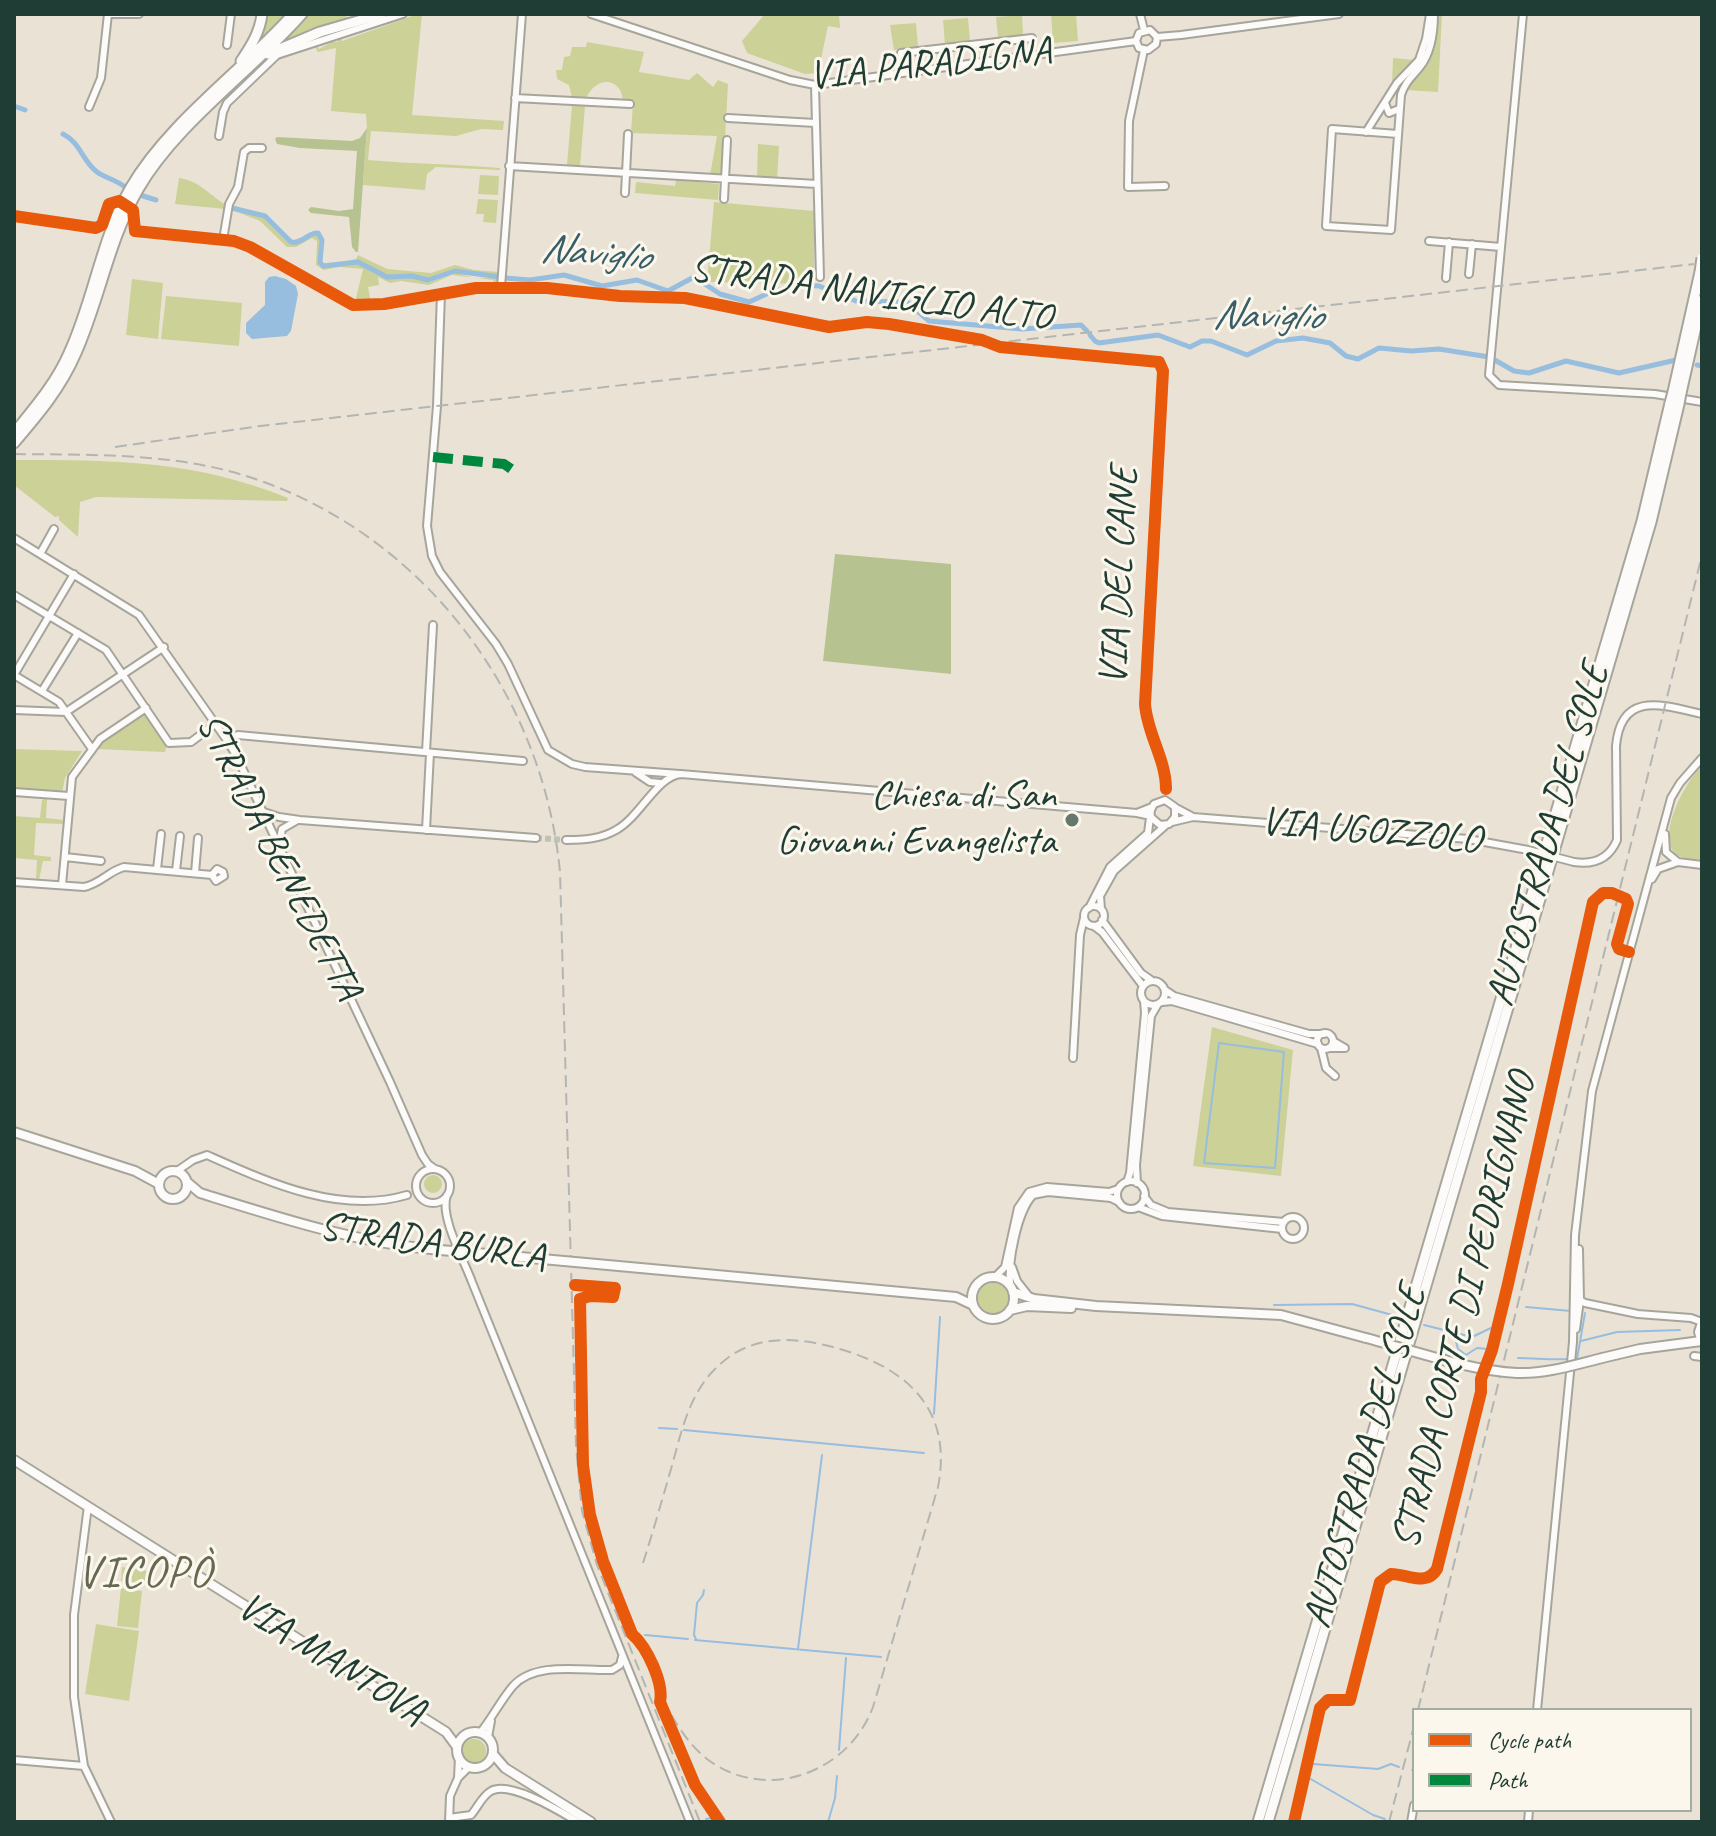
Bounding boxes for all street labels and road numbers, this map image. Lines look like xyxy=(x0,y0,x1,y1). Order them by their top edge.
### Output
street label: VIA PARADIGNA xyxy=(807,28,1053,102)
street label: STRADA NAVIGLIO ALTO xyxy=(687,245,1055,343)
street label: VIA DEL CANE xyxy=(1090,466,1150,686)
street label: AUTOSTRADA DEL SOLE xyxy=(1477,658,1621,1012)
street label: STRADA BENEDETTA xyxy=(185,706,371,1008)
street label: VIA UGOZZOLO xyxy=(1259,798,1483,866)
street label: STRADA CORTE DI PEDRIGNANO xyxy=(1383,1068,1547,1554)
street label: STRADA BURLA xyxy=(316,1203,548,1283)
street label: AUTOSTRADA DEL SOLE xyxy=(1294,1280,1438,1634)
street label: VIA MANTOVA xyxy=(228,1583,434,1737)

